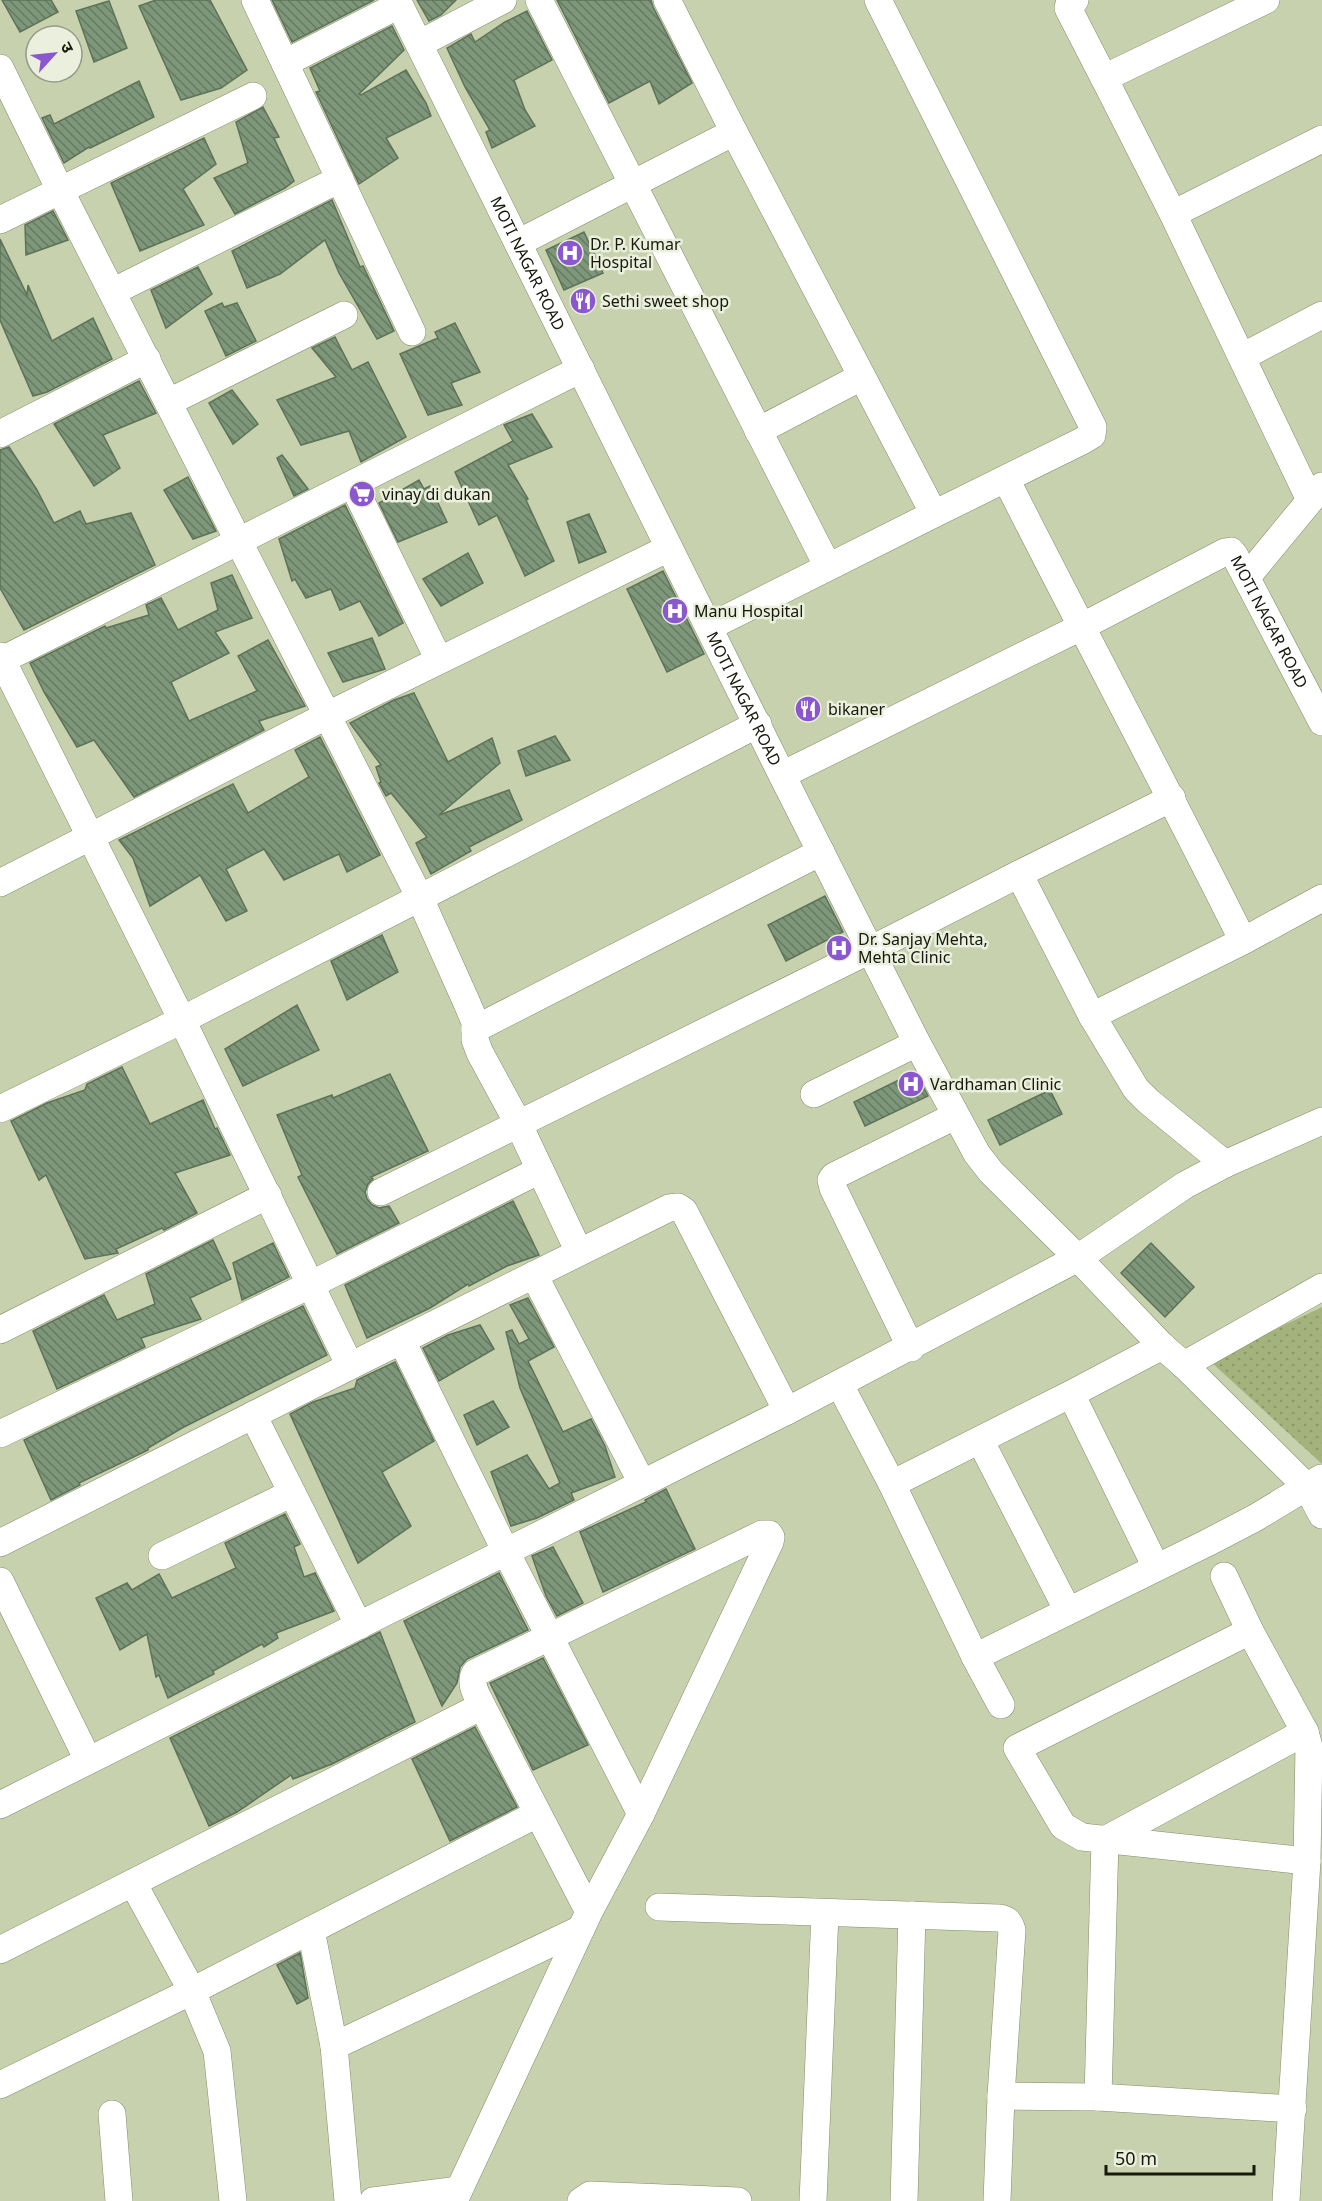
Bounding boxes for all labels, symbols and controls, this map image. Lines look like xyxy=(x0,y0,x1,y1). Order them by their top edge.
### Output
north arrow xyxy=(24,24,84,84)
text: उ xyxy=(55,38,80,57)
street label: MOTI NAGAR ROAD xyxy=(485,192,570,334)
place label: Dr. P. Kumar Hospital xyxy=(590,233,681,273)
hospital icon: Dr. P. Kumar Hospital xyxy=(555,238,585,268)
restaurant icon: Sethi sweet shop xyxy=(568,286,598,316)
place label: Sethi sweet shop xyxy=(602,290,729,312)
supermarket icon: vinay di dukan xyxy=(347,479,377,509)
place label: vinay di dukan xyxy=(382,483,491,505)
street label: MOTI NAGAR ROAD xyxy=(1226,551,1313,692)
hospital icon: Manu Hospital xyxy=(660,596,690,626)
place label: Manu Hospital xyxy=(694,600,803,622)
street label: MOTI NAGAR ROAD xyxy=(701,628,787,769)
restaurant icon: bikaner xyxy=(793,694,823,724)
place label: bikaner xyxy=(828,698,885,720)
place label: Dr. Sanjay Mehta, Mehta Clinic xyxy=(858,928,988,968)
hospital icon: Dr. Sanjay Mehta, Mehta Clinic xyxy=(824,933,854,963)
hospital icon: Vardhaman Clinic xyxy=(896,1069,926,1099)
place label: Vardhaman Clinic xyxy=(930,1073,1062,1095)
scale bar xyxy=(1106,2138,1254,2176)
text: 50 m xyxy=(1115,2146,1157,2170)

